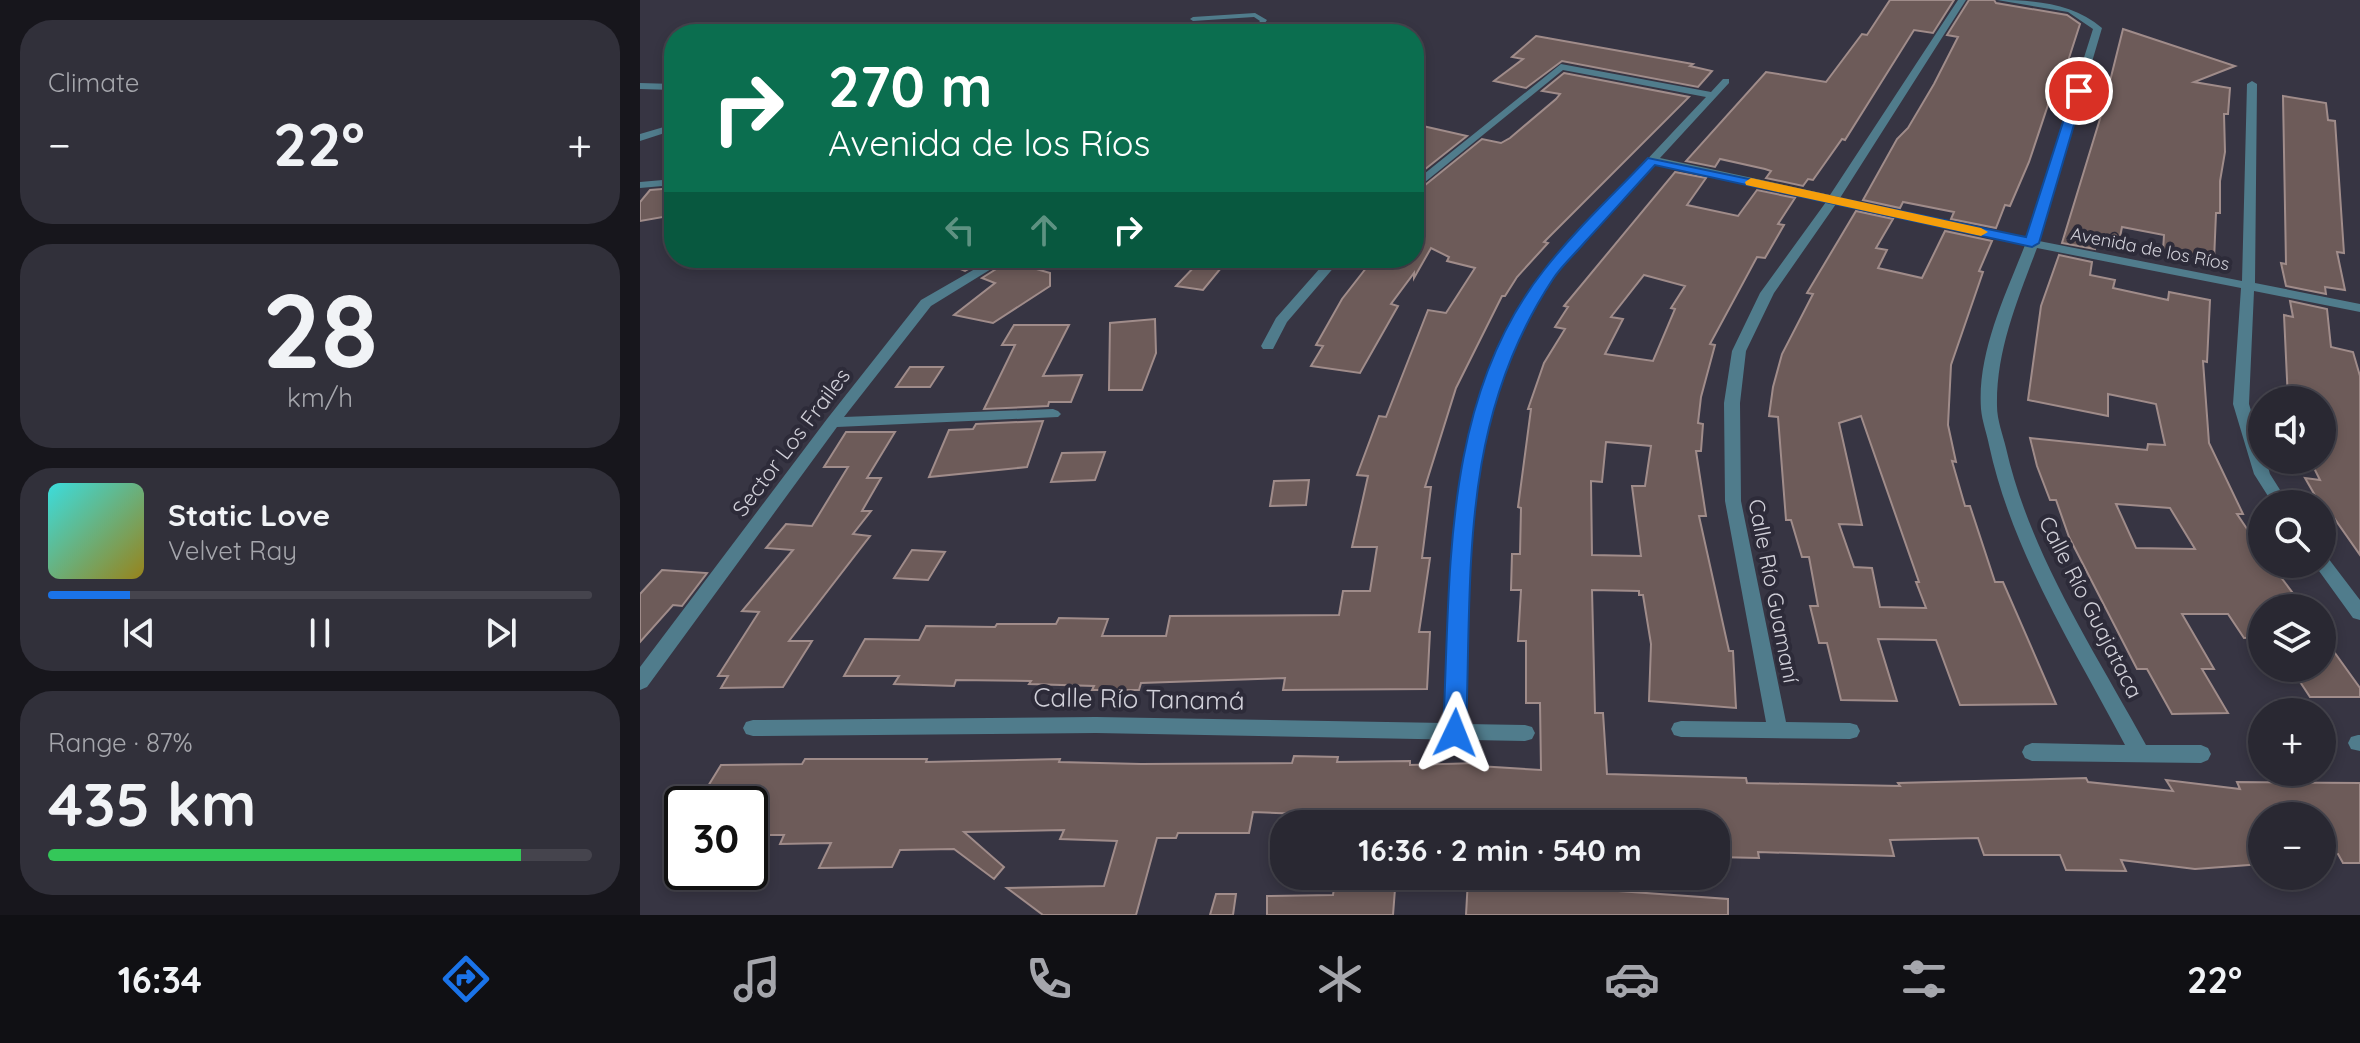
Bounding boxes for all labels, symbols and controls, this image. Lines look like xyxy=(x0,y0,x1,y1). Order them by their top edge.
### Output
text: 270 m xyxy=(828,51,992,121)
icon: right xyxy=(696,56,800,160)
pin xyxy=(2045,57,2113,125)
text: Climate xyxy=(48,66,139,99)
icon: arrive xyxy=(2057,69,2101,113)
text: 22° xyxy=(273,106,365,181)
text: − xyxy=(48,117,71,172)
text: + xyxy=(567,117,592,172)
text: Avenida de los Ríos xyxy=(828,120,1150,165)
icon: left xyxy=(938,208,982,252)
icon: ahead xyxy=(1022,208,1066,252)
icon: right xyxy=(1106,208,1150,252)
street label: Avenida de los Ríos xyxy=(2069,222,2231,275)
text: 28 xyxy=(262,264,378,394)
street label: Sector Los Frailes xyxy=(726,362,856,522)
text: km/h xyxy=(287,381,353,414)
map controls xyxy=(2248,386,2336,890)
button: sound xyxy=(2248,386,2336,474)
button: search xyxy=(2248,490,2336,578)
text: Static Love xyxy=(168,496,330,534)
street label: Calle Río Guamaní xyxy=(1742,497,1806,686)
street label: Calle Río Guajataca xyxy=(2033,511,2149,703)
text: Velvet Ray xyxy=(168,534,297,567)
button: layers xyxy=(2248,594,2336,682)
icon: previous xyxy=(117,611,161,655)
icon: pause xyxy=(298,611,342,655)
icon: next xyxy=(479,611,523,655)
street label: Calle Río Tanamá xyxy=(1033,680,1245,717)
position arrow xyxy=(1413,691,1497,775)
button: + xyxy=(2248,698,2336,786)
text: Range · 87% xyxy=(48,726,193,759)
text: 435 km xyxy=(48,766,256,841)
speed limit sign: 30 xyxy=(664,786,768,890)
button: − xyxy=(2248,802,2336,890)
text: 16:36 · 2 min · 540 m xyxy=(1358,831,1642,869)
icon: directions xyxy=(438,951,494,1007)
icon: music xyxy=(729,951,785,1007)
icon: phone xyxy=(1021,951,1077,1007)
icon: climate xyxy=(1312,951,1368,1007)
icon: car xyxy=(1604,951,1660,1007)
icon: filters xyxy=(1896,951,1952,1007)
text: 16:34 xyxy=(118,957,202,1002)
text: 22° xyxy=(2187,957,2242,1002)

